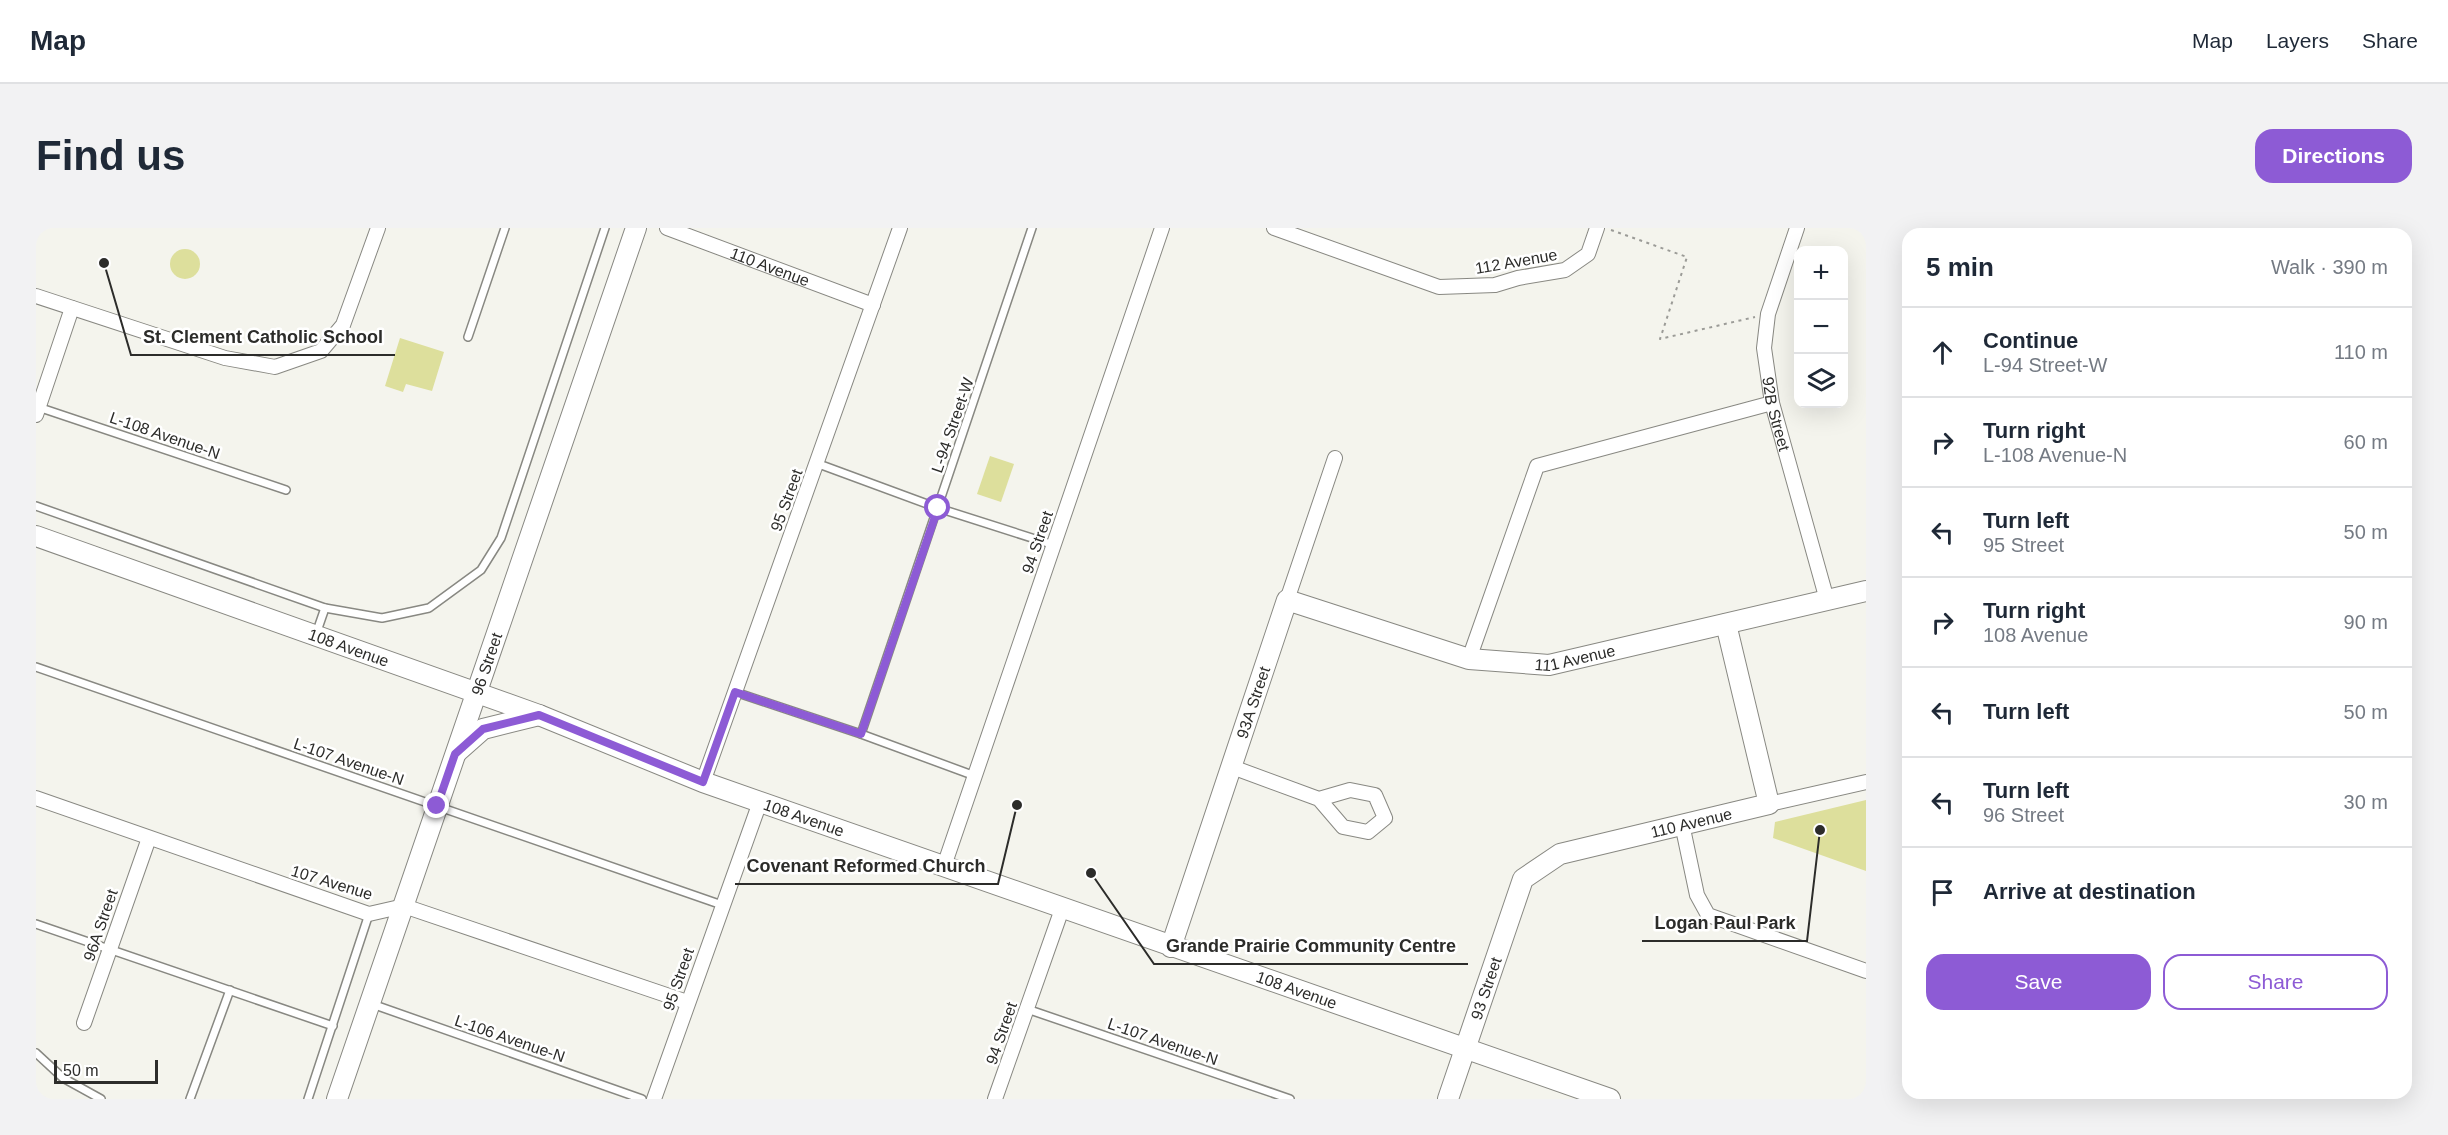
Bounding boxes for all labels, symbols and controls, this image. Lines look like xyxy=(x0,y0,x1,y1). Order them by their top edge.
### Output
text: Map xyxy=(30,25,86,56)
text: Map xyxy=(2192,29,2233,52)
text: Layers xyxy=(2266,29,2329,52)
text: Share xyxy=(2362,29,2418,52)
button: Directions xyxy=(2255,129,2412,183)
text: Find us xyxy=(36,132,185,179)
street label: 110 Avenue xyxy=(728,244,812,290)
street label: 112 Avenue xyxy=(1474,246,1559,277)
map controls xyxy=(1794,246,1848,408)
button: + xyxy=(1794,246,1848,300)
text: 5 min xyxy=(1926,252,1994,282)
text: Walk · 390 m xyxy=(2271,256,2388,278)
button: − xyxy=(1794,300,1848,354)
callout: St. Clement Catholic School xyxy=(131,319,395,355)
text: St. Clement Catholic School xyxy=(143,327,383,347)
text: Continue xyxy=(1983,328,2078,353)
icon: ahead xyxy=(1926,336,1959,369)
text: 110 m xyxy=(2334,341,2388,363)
button: layers xyxy=(1794,354,1848,408)
text: L-94 Street-W xyxy=(1983,354,2107,376)
street label: L-94 Street-W xyxy=(928,374,977,475)
street label: 92B Street xyxy=(1759,376,1793,453)
street label: L-108 Avenue-N xyxy=(108,409,222,462)
text: Turn right xyxy=(1983,418,2085,443)
icon: right xyxy=(1926,426,1959,459)
text: 60 m xyxy=(2344,431,2388,453)
text: L-108 Avenue-N xyxy=(1983,444,2127,466)
street label: 95 Street xyxy=(767,466,806,534)
route start xyxy=(924,494,950,520)
street label: 94 Street xyxy=(1019,508,1056,576)
text: Turn left xyxy=(1983,508,2069,533)
icon: left xyxy=(1926,516,1959,549)
text: 50 m xyxy=(2344,521,2388,543)
text: 95 Street xyxy=(1983,534,2064,556)
text: Turn right xyxy=(1983,598,2085,623)
icon: right xyxy=(1926,606,1959,639)
text: 90 m xyxy=(2344,611,2388,633)
text: 108 Avenue xyxy=(1983,624,2088,646)
street label: 108 Avenue xyxy=(306,626,391,670)
street label: 96 Street xyxy=(468,630,506,698)
street label: 111 Avenue xyxy=(1534,642,1617,674)
street label: 93A Street xyxy=(1233,664,1273,741)
icon: left xyxy=(1926,696,1959,729)
text: Turn left xyxy=(1983,699,2069,724)
text: 50 m xyxy=(2344,701,2388,723)
street label: L-107 Avenue-N xyxy=(292,735,406,788)
text: Turn left xyxy=(1983,778,2069,803)
icon: left xyxy=(1926,786,1959,819)
text: 30 m xyxy=(2344,791,2388,813)
route end xyxy=(423,792,449,818)
street label: 108 Avenue xyxy=(761,796,846,840)
text: 96 Street xyxy=(1983,804,2064,826)
street label: 110 Avenue xyxy=(1649,805,1734,841)
callout: Covenant Reformed Church xyxy=(735,848,998,884)
text: Covenant Reformed Church xyxy=(746,856,986,876)
street label: 107 Avenue xyxy=(289,862,375,903)
icon: arrive xyxy=(1926,876,1959,909)
text: Arrive at destination xyxy=(1983,879,2196,904)
street label: 96A Street xyxy=(80,887,121,963)
callout: Logan Paul Park xyxy=(1642,905,1807,941)
text: Logan Paul Park xyxy=(1654,913,1797,933)
callout: Grande Prairie Community Centre xyxy=(1154,928,1468,964)
text: Grande Prairie Community Centre xyxy=(1166,936,1456,956)
street label: 95 Street xyxy=(660,945,697,1013)
street label: 93 Street xyxy=(1468,954,1505,1022)
button: Save xyxy=(1926,954,2151,1010)
button: Share xyxy=(2163,954,2388,1010)
street label: 108 Avenue xyxy=(1254,968,1339,1012)
street label: 94 Street xyxy=(983,999,1020,1067)
street label: L-106 Avenue-N xyxy=(453,1012,567,1065)
street label: L-107 Avenue-N xyxy=(1106,1015,1220,1068)
scale bar xyxy=(54,1057,158,1084)
text: 50 m xyxy=(63,1062,99,1079)

